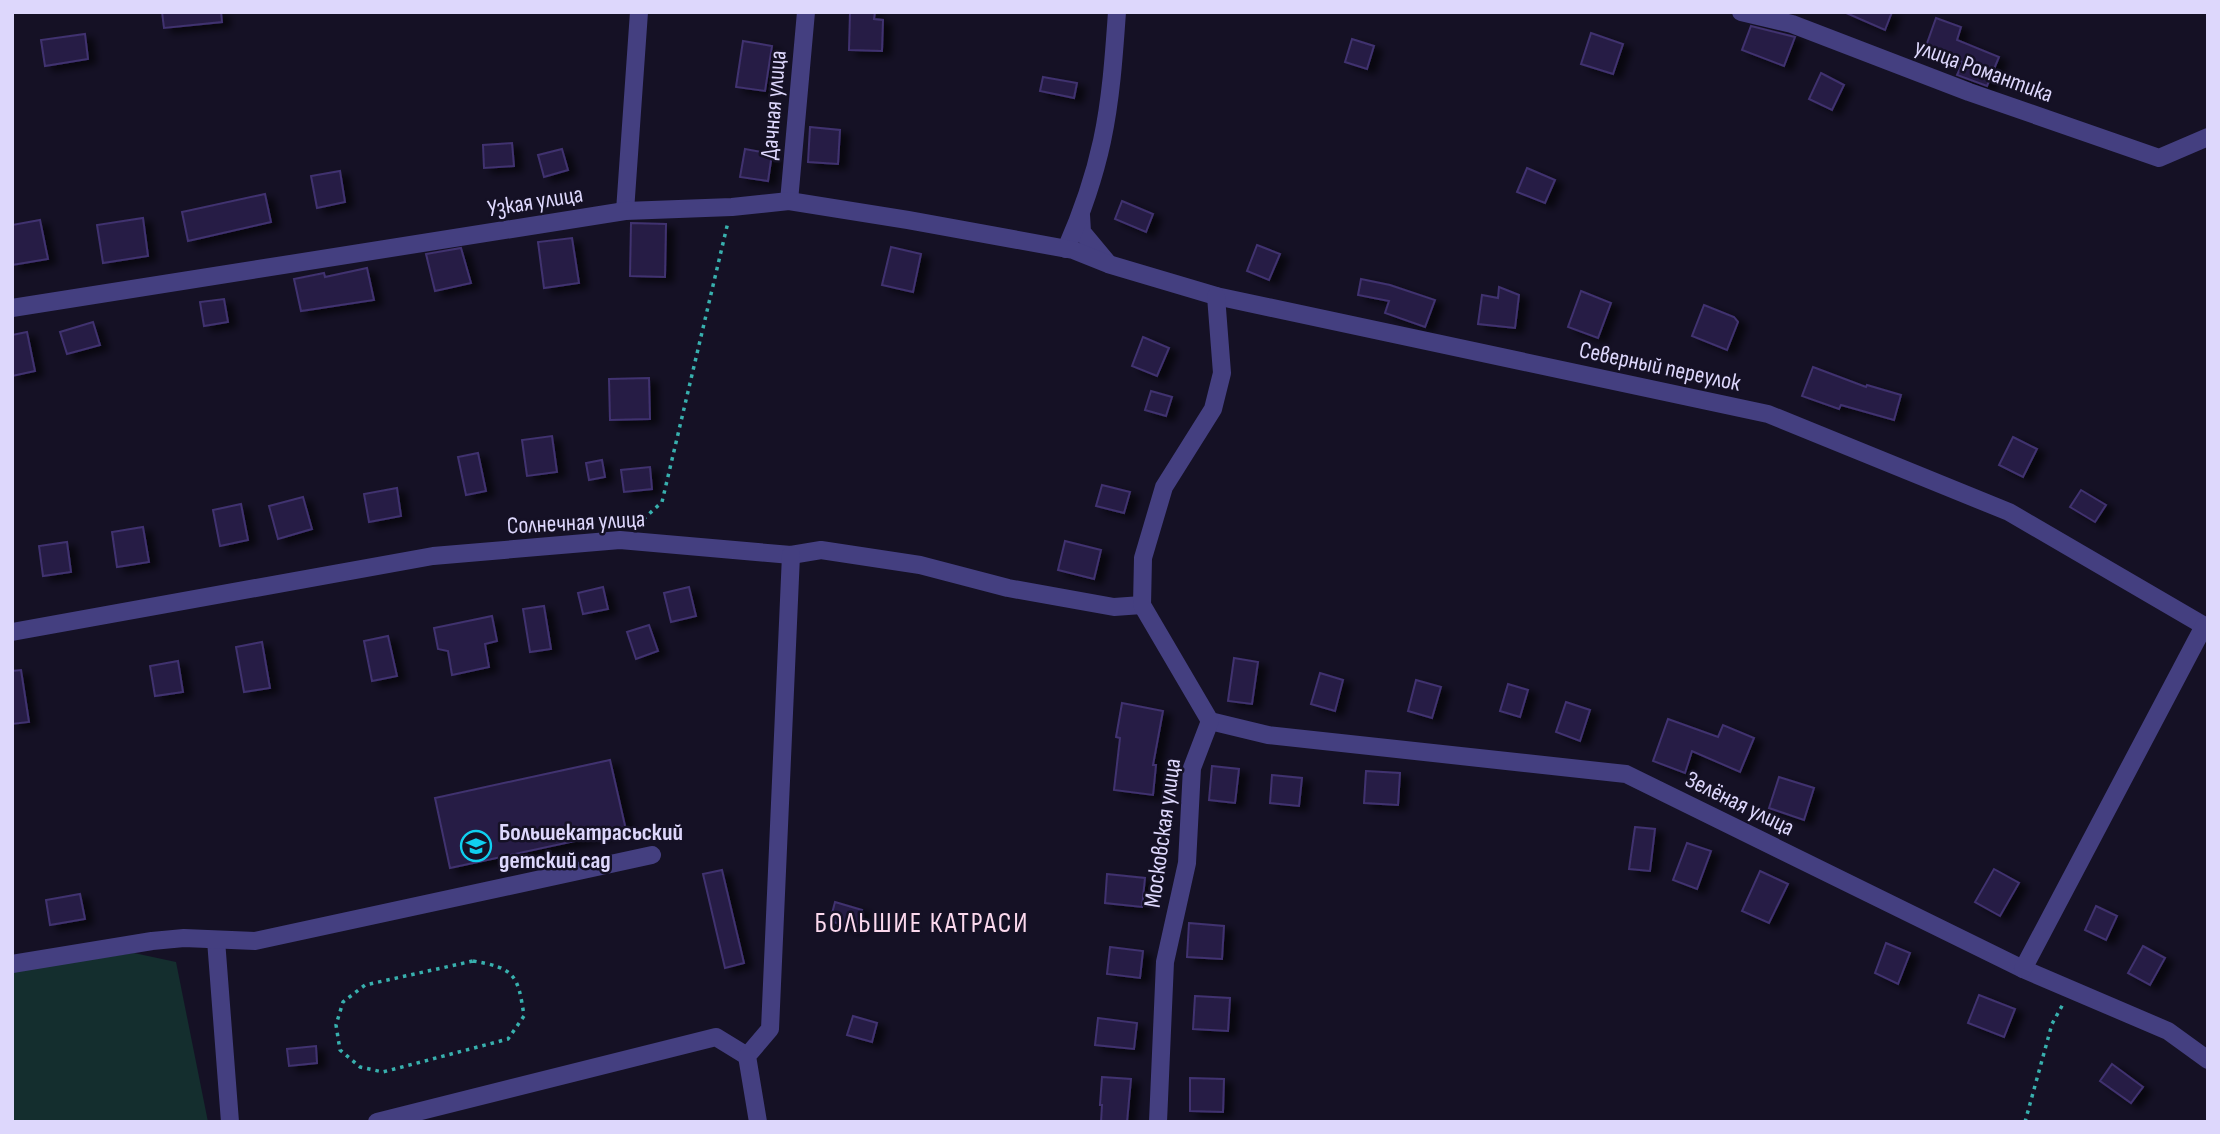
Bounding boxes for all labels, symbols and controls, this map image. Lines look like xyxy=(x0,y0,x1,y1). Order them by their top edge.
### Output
street label: улица Романтика xyxy=(1911,32,2057,109)
street label: Дачная улица xyxy=(754,49,793,161)
street label: Узкая улица xyxy=(485,180,585,223)
street label: Северный переулок xyxy=(1577,335,1744,398)
street label: Солнечная улица xyxy=(506,504,646,541)
street label: Московская улица xyxy=(1138,757,1187,910)
street label: Зелёная улица xyxy=(1681,765,1799,842)
place label: Большекатрасьский детский сад xyxy=(499,818,683,875)
school or university icon: Большекатрасьский детский сад xyxy=(459,829,493,863)
district label: БОЛЬШИЕ КАТРАСИ xyxy=(814,907,1030,940)

